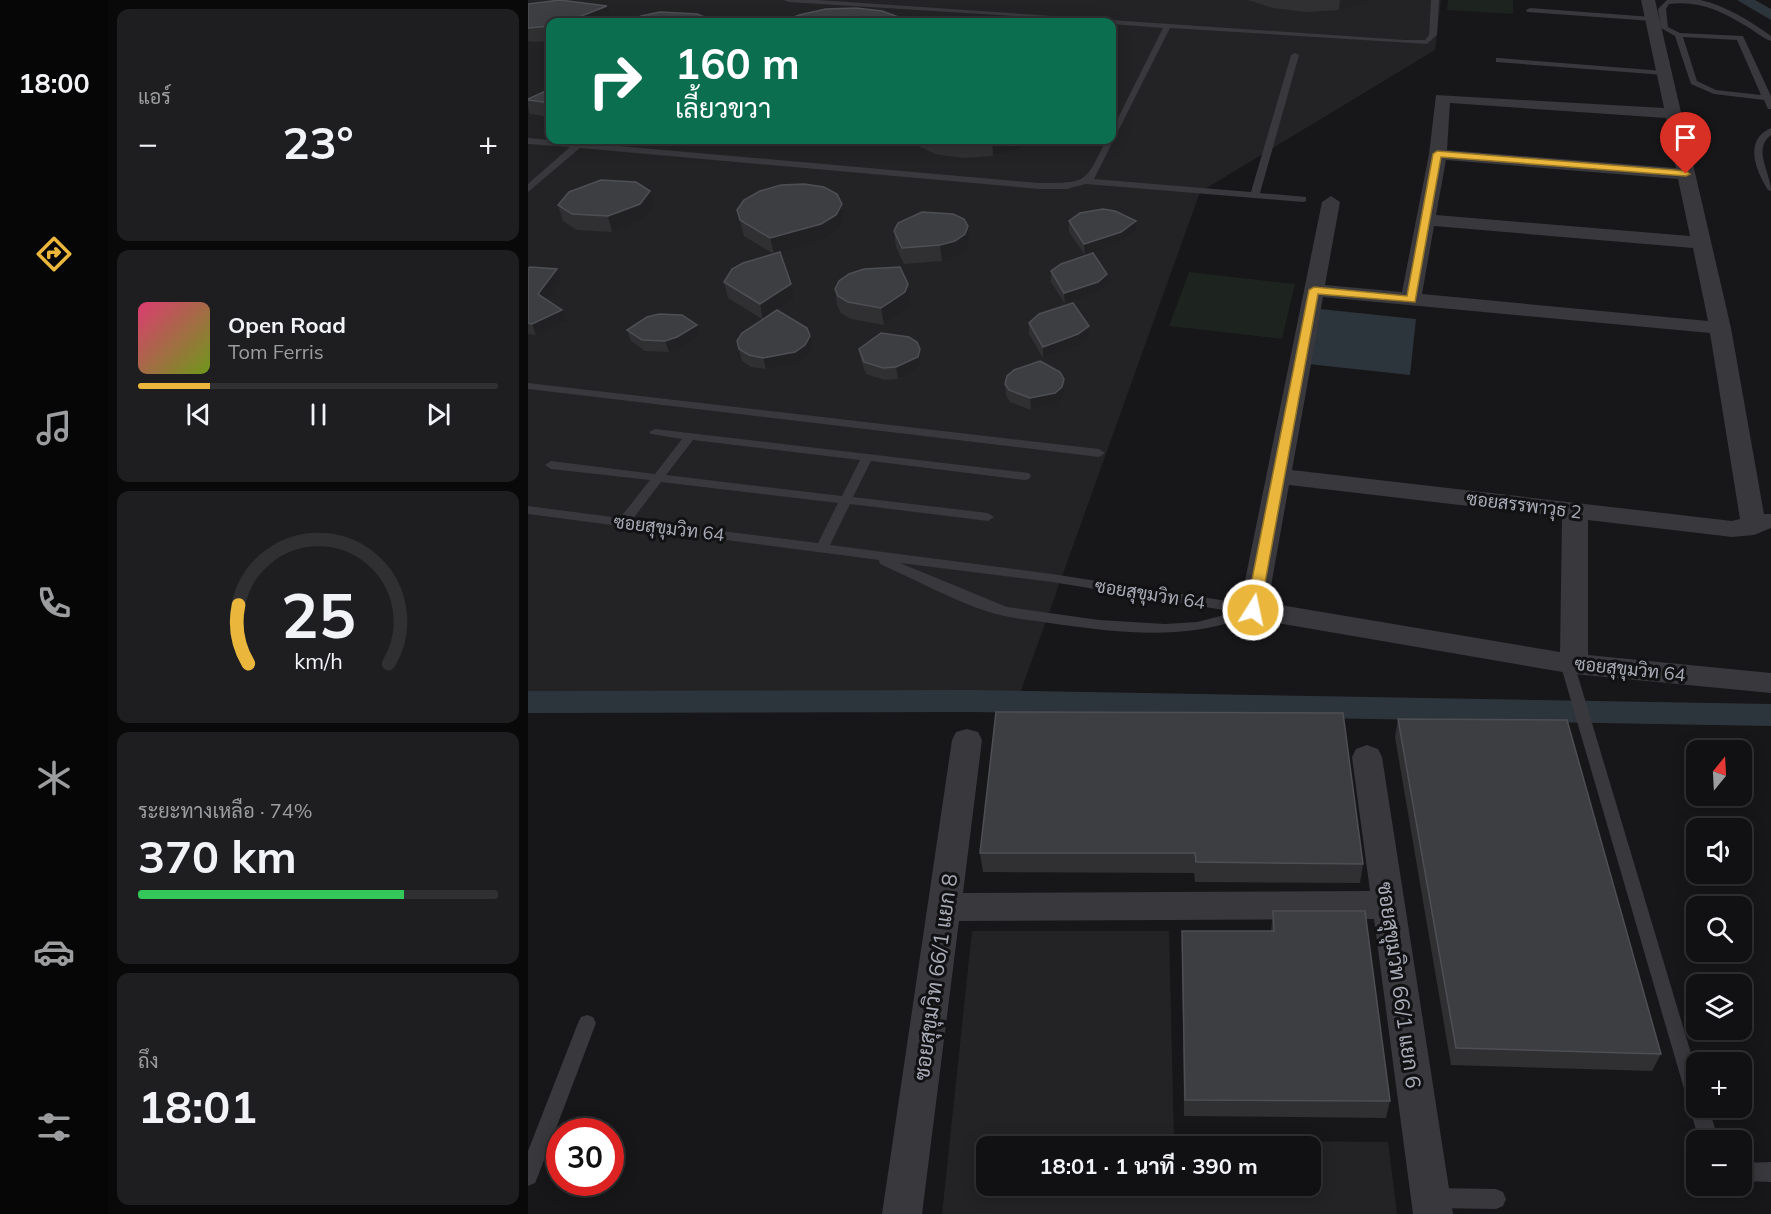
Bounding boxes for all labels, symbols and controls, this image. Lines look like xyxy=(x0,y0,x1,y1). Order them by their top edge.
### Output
text: 160 m xyxy=(675,37,800,90)
icon: right xyxy=(576,42,654,120)
text: 18:00 xyxy=(18,66,90,100)
text: แอร์ xyxy=(138,84,171,109)
text: เลี้ยวขวา xyxy=(675,91,771,125)
pin xyxy=(1660,112,1711,174)
text: 23° xyxy=(282,114,354,170)
icon: arrive xyxy=(1669,121,1702,154)
text: − xyxy=(138,122,158,163)
text: + xyxy=(478,122,498,163)
icon: directions xyxy=(33,233,75,275)
text: Open Road xyxy=(228,311,346,339)
text: Tom Ferris xyxy=(228,339,324,364)
icon: previous xyxy=(182,398,215,431)
icon: pause xyxy=(302,398,335,431)
icon: next xyxy=(422,398,455,431)
icon: music xyxy=(33,407,75,449)
street label: ซอยสรรพาวุธ 2 xyxy=(1465,487,1583,524)
street label: ซอยสุขุมวิท 64 xyxy=(612,510,726,547)
street label: ซอยสุขุมวิท 64 xyxy=(1093,574,1207,615)
text: 25 xyxy=(281,575,355,654)
position arrow xyxy=(1221,578,1285,642)
icon: phone xyxy=(33,582,75,624)
text: km/h xyxy=(294,647,342,674)
street label: ซอยสุขุมวิท 64 xyxy=(1573,652,1687,687)
north arrow xyxy=(1686,740,1752,806)
map controls xyxy=(1686,740,1752,1196)
icon: climate xyxy=(33,757,75,799)
text: ระยะทางเหลือ · 74% xyxy=(138,798,312,823)
button: sound xyxy=(1686,818,1752,884)
text: 370 km xyxy=(138,828,297,884)
street label: ซอยสุขุมวิท 66/1 แยก 8 xyxy=(908,872,964,1082)
street label: ซอยสุขุมวิท 66/1 แยก 6 xyxy=(1371,880,1427,1090)
button: search xyxy=(1686,896,1752,962)
icon: car xyxy=(33,931,75,973)
button: layers xyxy=(1686,974,1752,1040)
text: ถึง xyxy=(138,1048,159,1073)
button: + xyxy=(1686,1052,1752,1118)
text: 18:01 xyxy=(138,1078,257,1134)
icon: filters xyxy=(33,1106,75,1148)
speed limit sign: 30 xyxy=(546,1118,624,1196)
button: − xyxy=(1686,1130,1752,1196)
text: 18:01 · 1 นาที · 390 m xyxy=(1039,1152,1258,1180)

